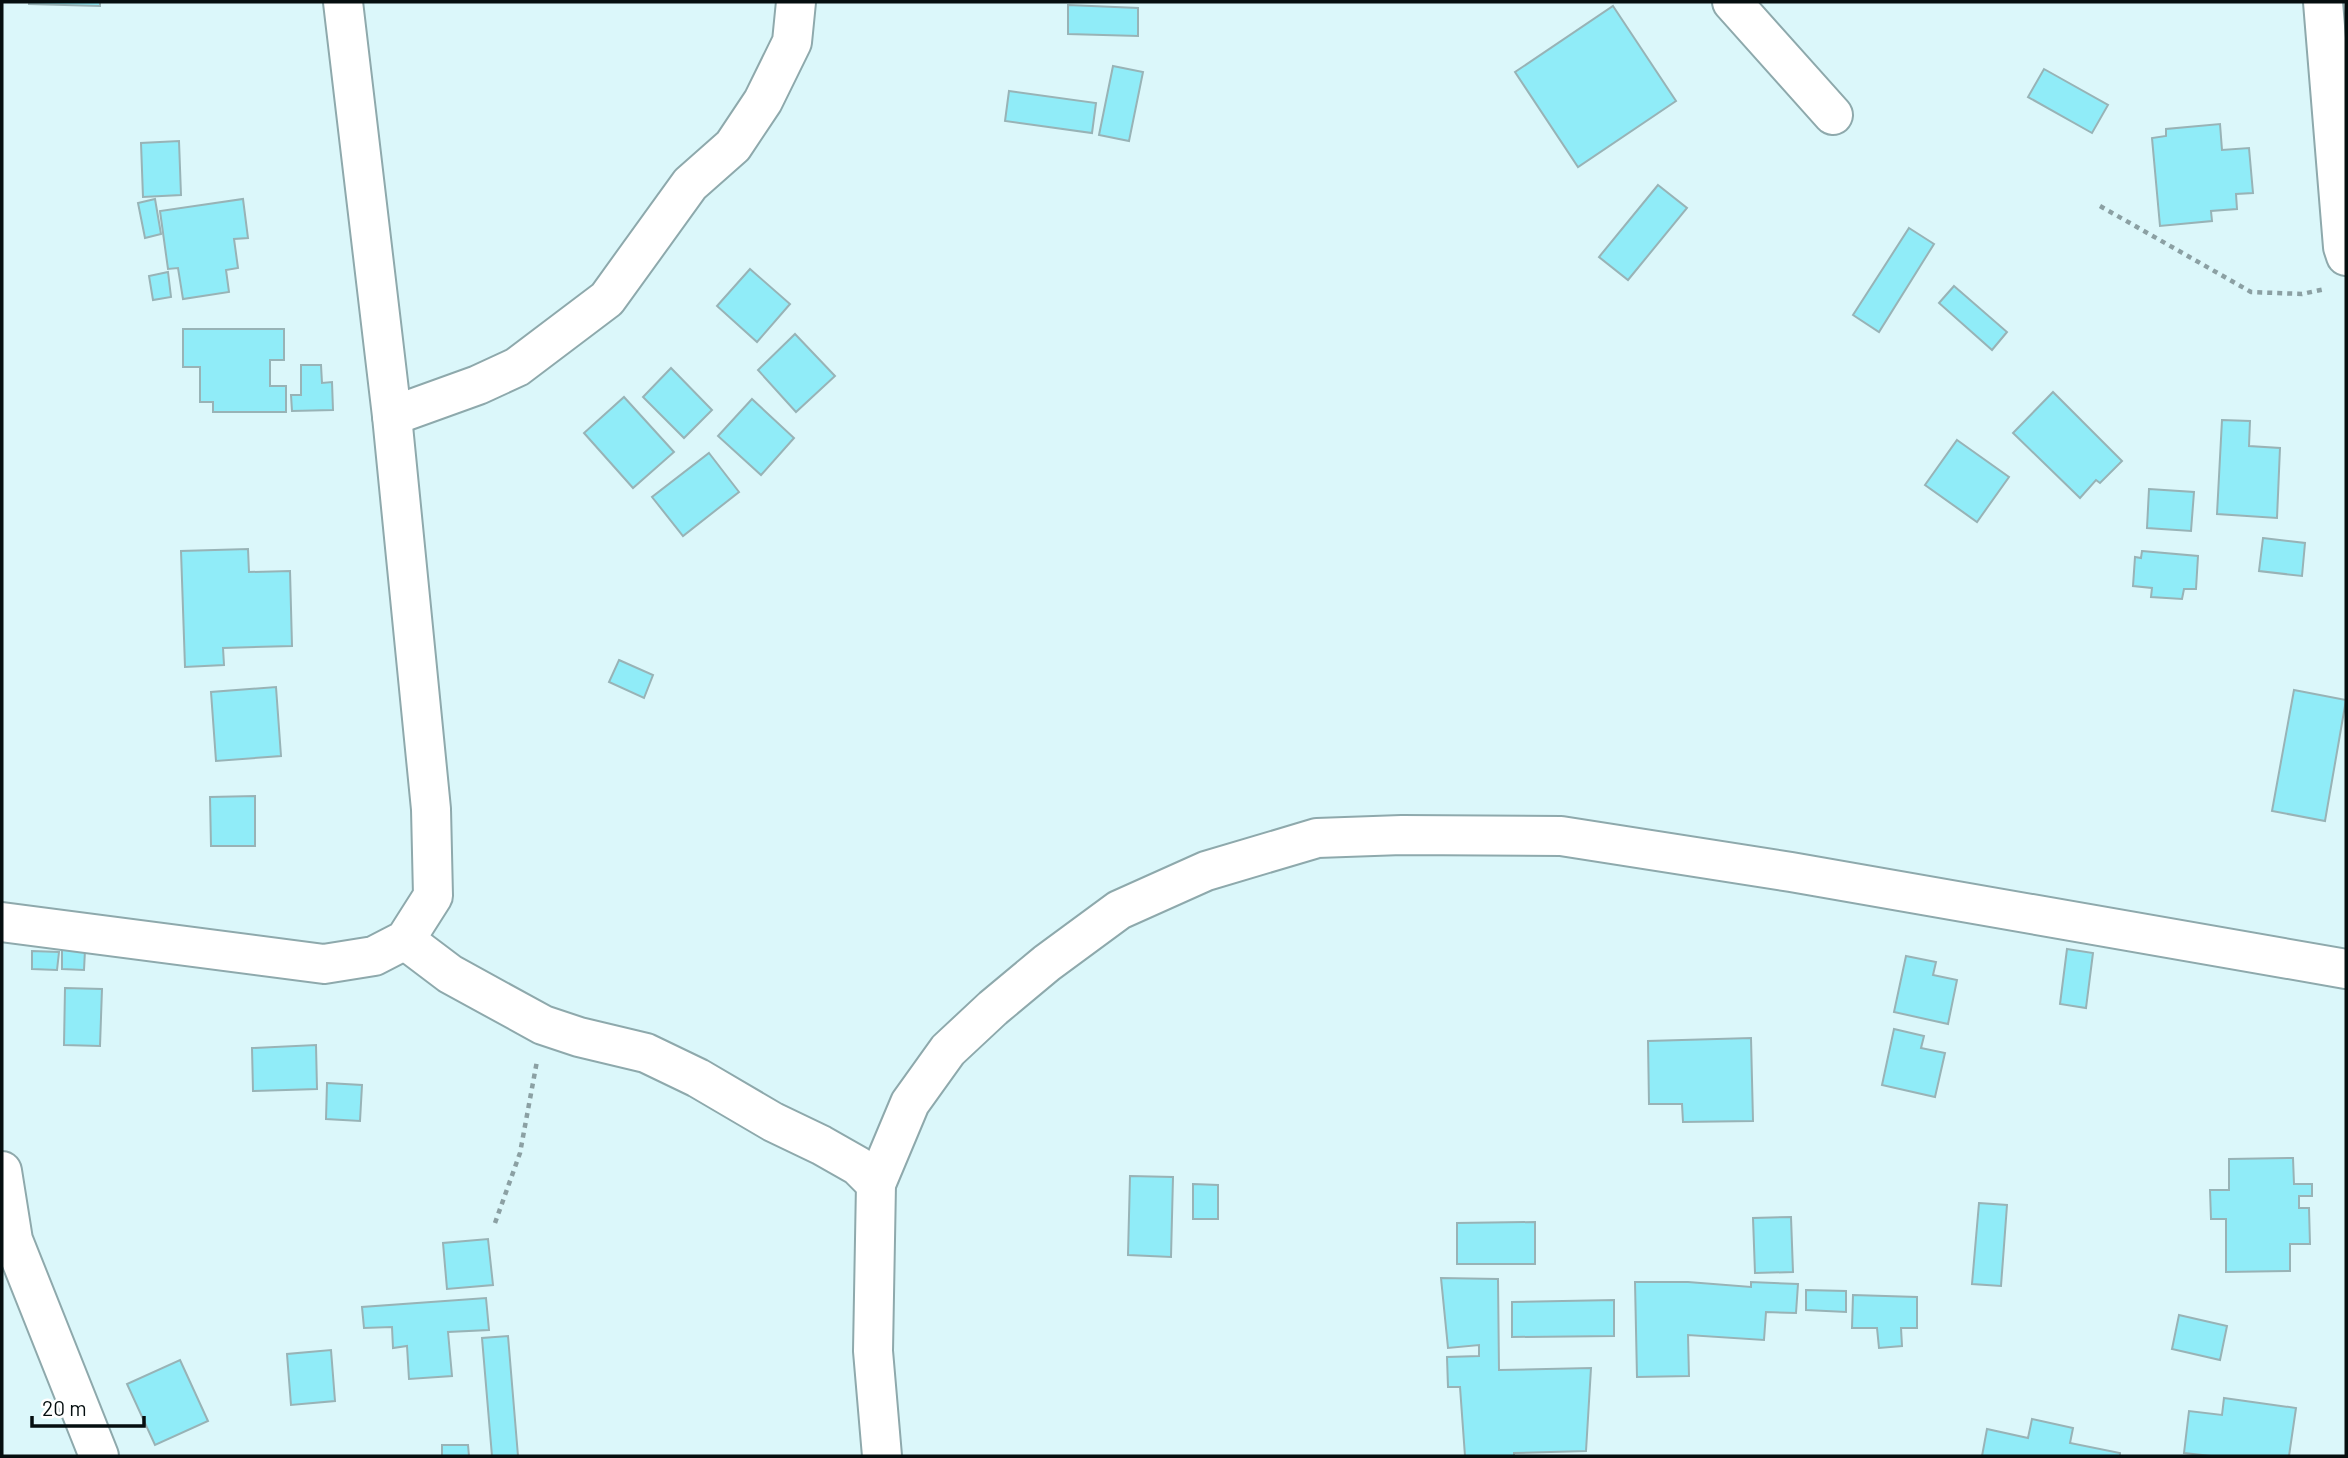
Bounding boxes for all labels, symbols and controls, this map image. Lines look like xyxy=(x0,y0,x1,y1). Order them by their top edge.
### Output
scale bar xyxy=(32,1384,144,1428)
text: 20 m xyxy=(42,1395,87,1420)

